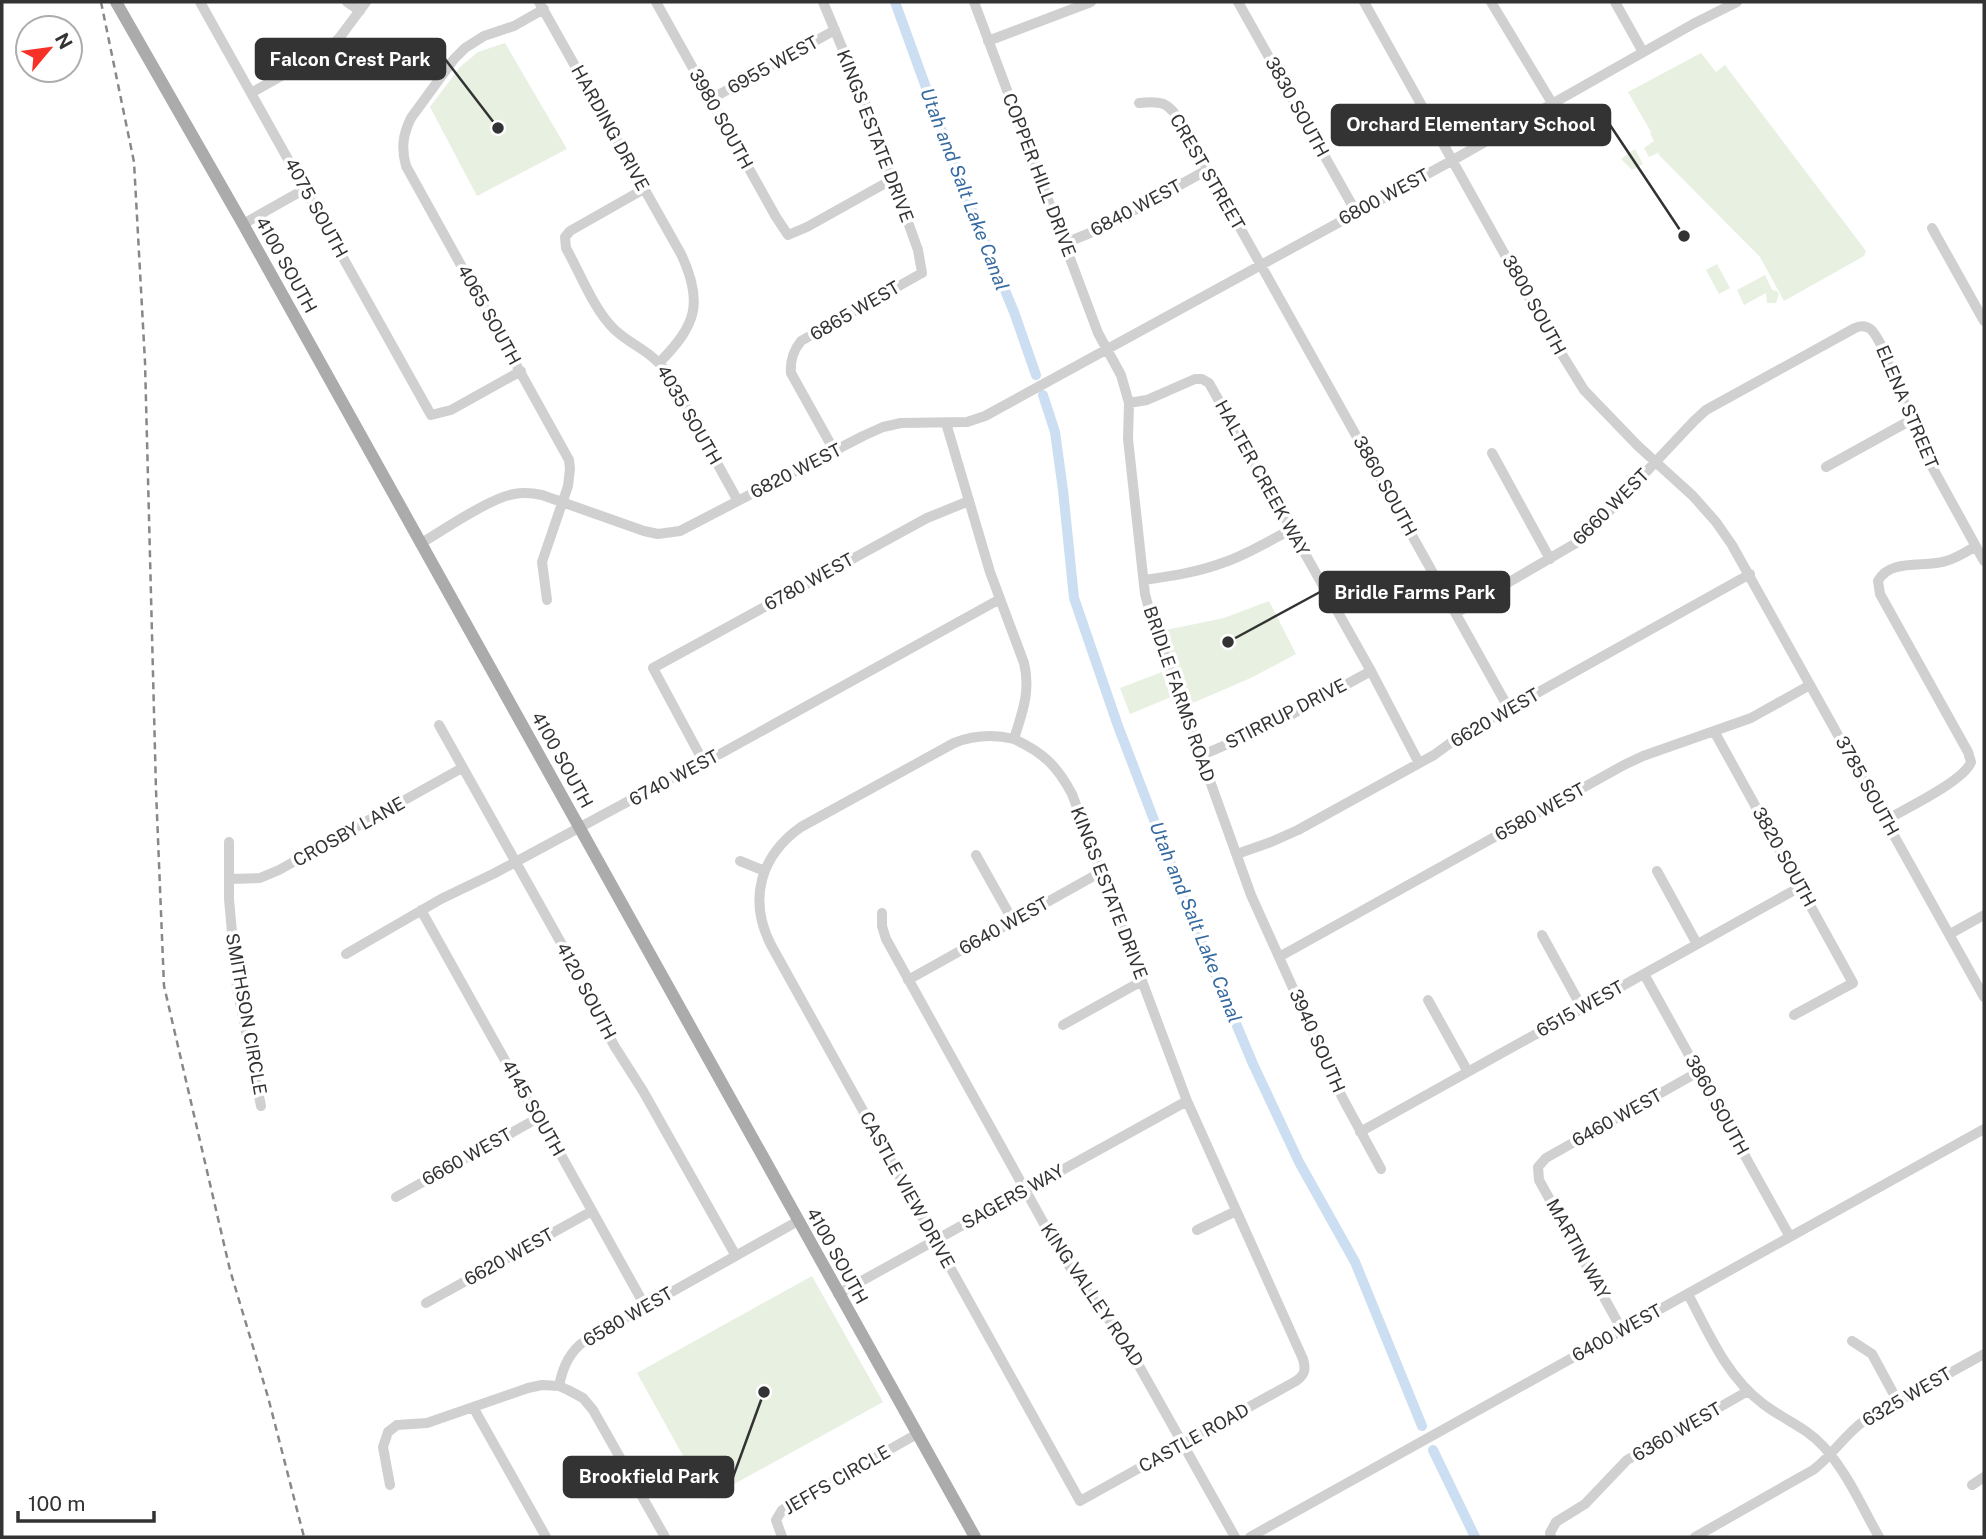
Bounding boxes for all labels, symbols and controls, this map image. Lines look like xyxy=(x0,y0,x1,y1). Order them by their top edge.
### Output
north arrow xyxy=(14,14,84,84)
text: N xyxy=(51,29,77,53)
street label: 6955 WEST xyxy=(724,31,822,98)
callout: Falcon Crest Park xyxy=(256,39,445,79)
street label: KINGS ESTATE DRIVE xyxy=(833,47,918,225)
text: Falcon Crest Park xyxy=(269,48,431,70)
street label: 3830 SOUTH xyxy=(1261,53,1334,160)
street label: HARDING DRIVE xyxy=(567,61,654,194)
street label: 3980 SOUTH xyxy=(685,65,758,172)
water label: Utah and Salt Lake Canal xyxy=(916,85,1014,293)
street label: COPPER HILL DRIVE xyxy=(999,90,1080,260)
callout: Orchard Elementary School xyxy=(1332,105,1610,145)
street label: CREST STREET xyxy=(1166,110,1249,234)
text: Orchard Elementary School xyxy=(1346,113,1596,135)
street label: 4075 SOUTH xyxy=(280,154,352,261)
street label: 6800 WEST xyxy=(1335,164,1433,229)
street label: 6840 WEST xyxy=(1087,175,1185,240)
street label: 4100 SOUTH xyxy=(251,213,322,317)
street label: 3800 SOUTH xyxy=(1498,251,1571,358)
street label: 4065 SOUTH xyxy=(453,261,526,368)
street label: 6865 WEST xyxy=(806,276,904,345)
street label: ELENA STREET xyxy=(1872,342,1943,472)
street label: 4035 SOUTH xyxy=(653,361,726,468)
street label: HALTER CREEK WAY xyxy=(1211,396,1314,559)
street label: 3860 SOUTH xyxy=(1349,432,1422,539)
street label: 6820 WEST xyxy=(747,439,845,502)
street label: 6660 WEST xyxy=(1568,464,1653,549)
street label: 6780 WEST xyxy=(761,548,857,615)
callout: Bridle Farms Park xyxy=(1320,572,1509,612)
text: Bridle Farms Park xyxy=(1334,581,1496,603)
street label: BRIDLE FARMS ROAD xyxy=(1139,603,1219,785)
street label: STIRRUP DRIVE xyxy=(1222,674,1350,753)
street label: 6620 WEST xyxy=(1447,684,1543,751)
street label: 4100 SOUTH xyxy=(527,708,598,812)
street label: 3785 SOUTH xyxy=(1831,732,1903,839)
street label: 6740 WEST xyxy=(625,745,722,810)
street label: 6580 WEST xyxy=(1491,778,1589,845)
street label: CROSBY LANE xyxy=(289,792,408,871)
street label: 3820 SOUTH xyxy=(1748,803,1820,910)
street label: KINGS ESTATE DRIVE xyxy=(1067,804,1152,982)
water label: Utah and Salt Lake Canal xyxy=(1146,818,1246,1026)
street label: 6640 WEST xyxy=(955,892,1053,959)
street label: SMITHSON CIRCLE xyxy=(222,931,271,1096)
street label: 4120 SOUTH xyxy=(552,939,621,1043)
street label: 6515 WEST xyxy=(1533,976,1627,1041)
street label: 3940 SOUTH xyxy=(1285,986,1350,1096)
street label: 3860 SOUTH xyxy=(1681,1051,1754,1158)
street label: 4145 SOUTH xyxy=(497,1056,569,1160)
street label: 6460 WEST xyxy=(1568,1084,1666,1151)
street label: CASTLE VIEW DRIVE xyxy=(856,1108,959,1272)
street label: 6660 WEST xyxy=(418,1123,515,1190)
street label: SAGERS WAY xyxy=(958,1160,1068,1233)
street label: MARTIN WAY xyxy=(1542,1195,1615,1303)
street label: 4100 SOUTH xyxy=(802,1204,873,1308)
street label: KING VALLEY ROAD xyxy=(1037,1219,1148,1370)
street label: 6620 WEST xyxy=(460,1223,557,1290)
street label: 6580 WEST xyxy=(579,1282,677,1351)
street label: 6400 WEST xyxy=(1568,1299,1666,1366)
street label: 6325 WEST xyxy=(1858,1362,1955,1431)
street label: 6360 WEST xyxy=(1629,1398,1725,1465)
street label: CASTLE ROAD xyxy=(1135,1399,1253,1477)
street label: JEFFS CIRCLE xyxy=(780,1441,894,1519)
callout: Brookfield Park xyxy=(564,1457,733,1497)
text: Brookfield Park xyxy=(579,1465,719,1487)
scale bar xyxy=(18,1480,154,1524)
text: 100 m xyxy=(28,1491,85,1516)

